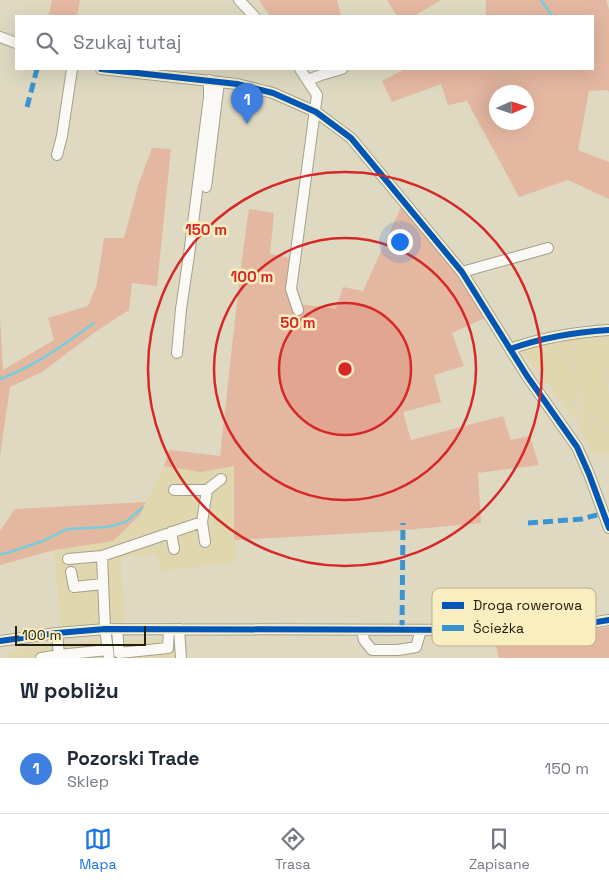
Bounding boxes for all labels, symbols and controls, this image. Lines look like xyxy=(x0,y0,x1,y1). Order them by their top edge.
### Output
search box xyxy=(15,15,594,70)
icon: search xyxy=(33,29,61,57)
text: Szukaj tutaj xyxy=(73,30,181,55)
pin: 1 xyxy=(231,83,263,124)
north arrow xyxy=(489,85,534,130)
text: 150 m xyxy=(185,220,227,239)
your location xyxy=(387,229,413,255)
text: 100 m xyxy=(231,267,273,286)
text: 50 m xyxy=(280,313,316,332)
centre of rings xyxy=(336,360,354,378)
legend xyxy=(432,588,596,646)
text: Droga rowerowa xyxy=(473,596,582,614)
text: Ścieżka xyxy=(473,619,524,637)
scale bar xyxy=(15,623,146,646)
text: 100 m xyxy=(22,626,61,644)
text: W pobliżu xyxy=(20,677,119,704)
text: Pozorski Trade xyxy=(67,746,199,771)
text: 1 xyxy=(32,758,40,779)
text: 150 m xyxy=(545,758,589,779)
text: Sklep xyxy=(67,771,109,792)
tab: Mapa xyxy=(79,825,116,873)
tab: Trasa xyxy=(275,825,310,873)
tab: Zapisane xyxy=(469,825,530,873)

